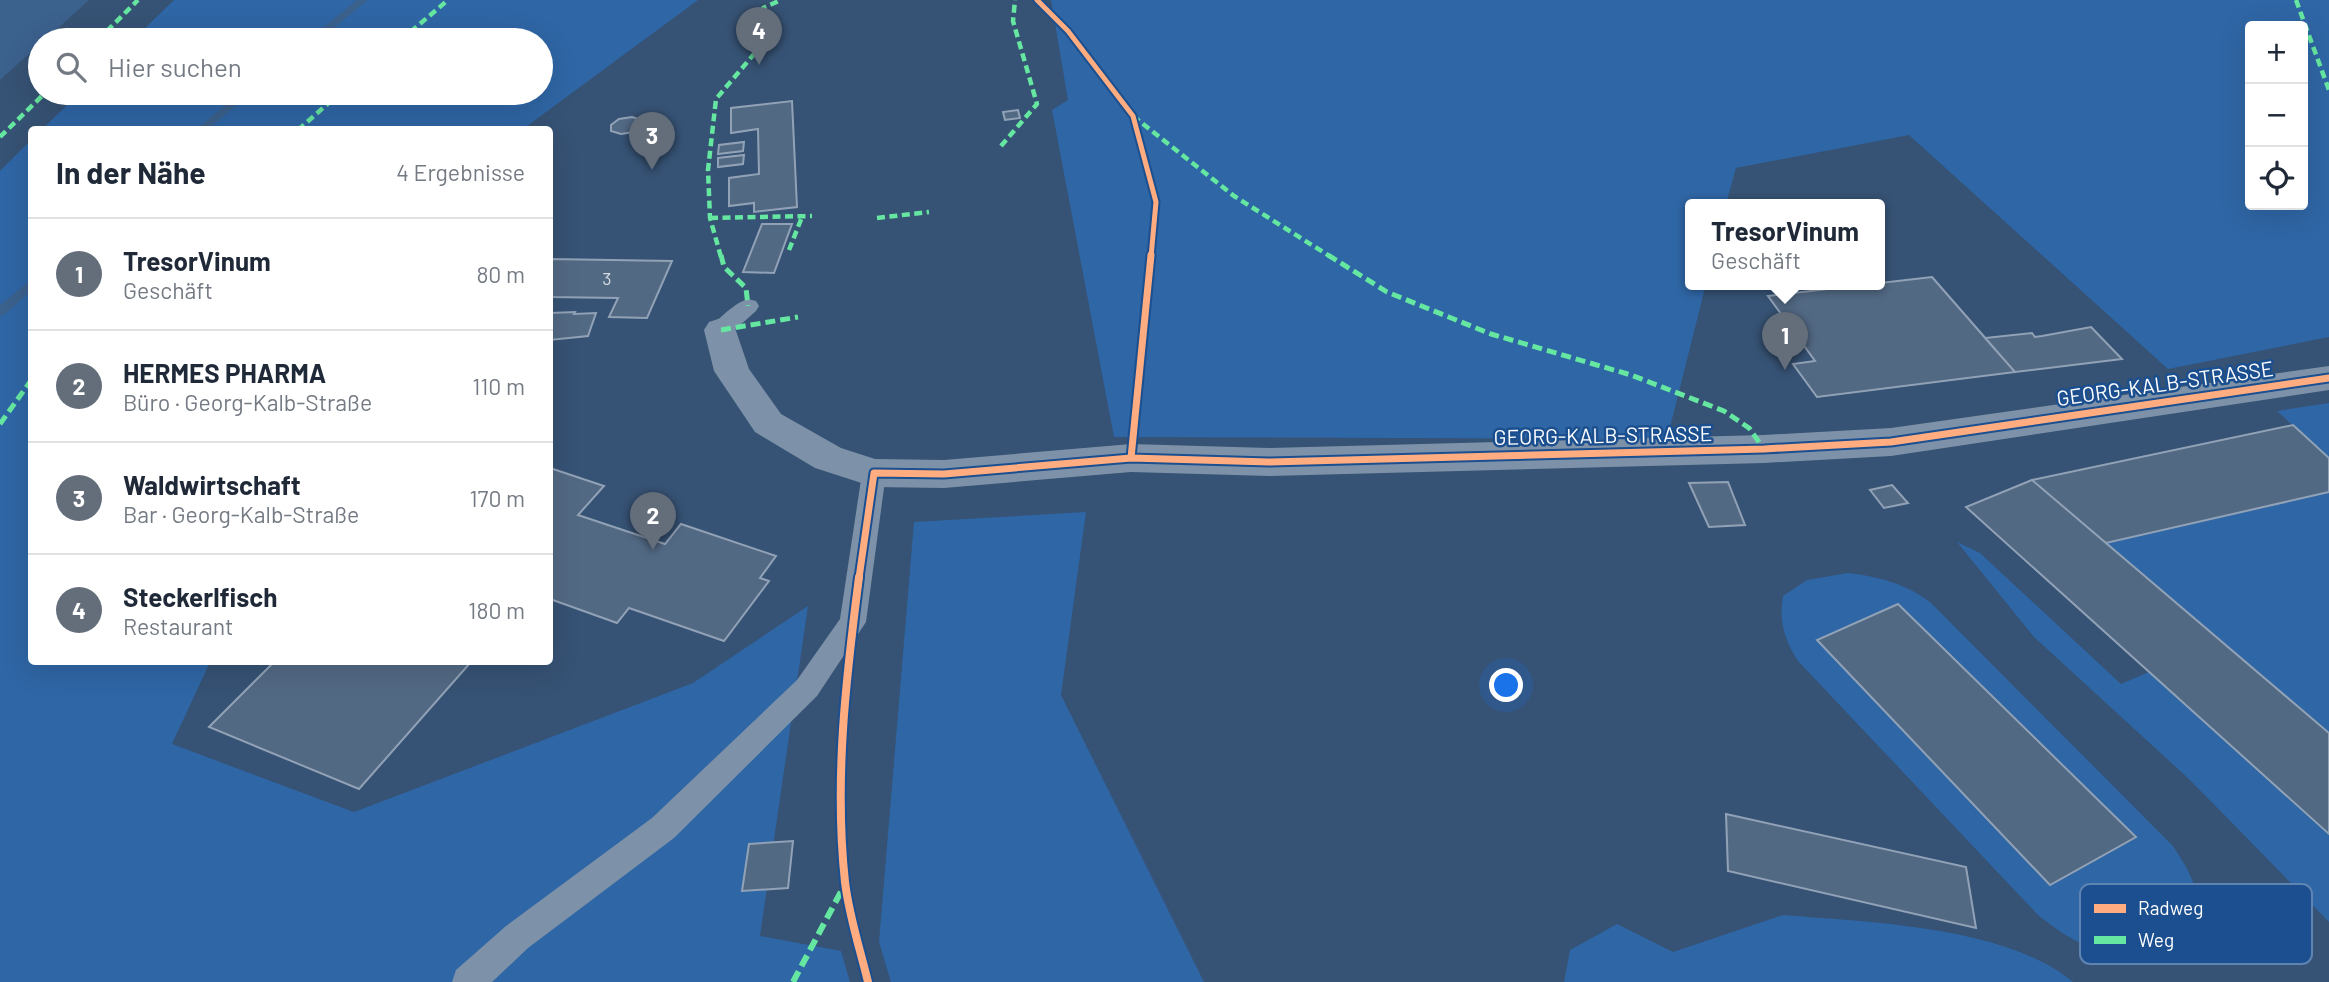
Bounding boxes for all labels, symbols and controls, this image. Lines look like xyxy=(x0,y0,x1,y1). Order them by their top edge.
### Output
pin: 4 xyxy=(736,7,782,65)
map controls xyxy=(2245,21,2308,210)
button: + xyxy=(2245,21,2308,84)
search box xyxy=(28,28,553,105)
icon: search xyxy=(52,48,90,86)
text: Hier suchen xyxy=(108,51,242,82)
button: − xyxy=(2245,84,2308,147)
pin: 3 xyxy=(629,112,675,170)
button: locate xyxy=(2245,147,2308,210)
text: In der Nähe xyxy=(56,154,206,190)
text: 4 Ergebnisse xyxy=(396,158,525,186)
popup xyxy=(1685,199,1885,290)
text: TresorVinum xyxy=(1711,215,1859,246)
text: TresorVinum xyxy=(123,245,271,276)
text: Geschäft xyxy=(1711,246,1801,274)
text: 1 xyxy=(75,260,83,288)
text: 80 m xyxy=(476,260,525,288)
house number: 3 xyxy=(602,267,612,289)
text: Geschäft xyxy=(123,276,213,304)
pin: 1 xyxy=(1762,312,1808,370)
street label: GEORG-KALB-STRASSE xyxy=(2055,355,2275,410)
text: HERMES PHARMA xyxy=(123,357,326,388)
text: 2 xyxy=(73,372,85,400)
text: 110 m xyxy=(472,372,525,400)
text: Büro · Georg-Kalb-Straße xyxy=(123,388,372,416)
street label: GEORG-KALB-STRASSE xyxy=(1493,420,1713,449)
text: Waldwirtschaft xyxy=(123,469,301,500)
text: 3 xyxy=(73,484,85,512)
text: 170 m xyxy=(469,484,525,512)
pin: 2 xyxy=(630,492,676,550)
text: Bar · Georg-Kalb-Straße xyxy=(123,500,359,528)
text: Steckerlfisch xyxy=(123,581,277,612)
text: 4 xyxy=(72,596,86,624)
text: 180 m xyxy=(468,596,525,624)
text: Restaurant xyxy=(123,612,233,640)
your location xyxy=(1489,668,1523,702)
legend xyxy=(2080,884,2312,964)
text: Radweg xyxy=(2138,896,2203,919)
text: Weg xyxy=(2138,928,2174,951)

